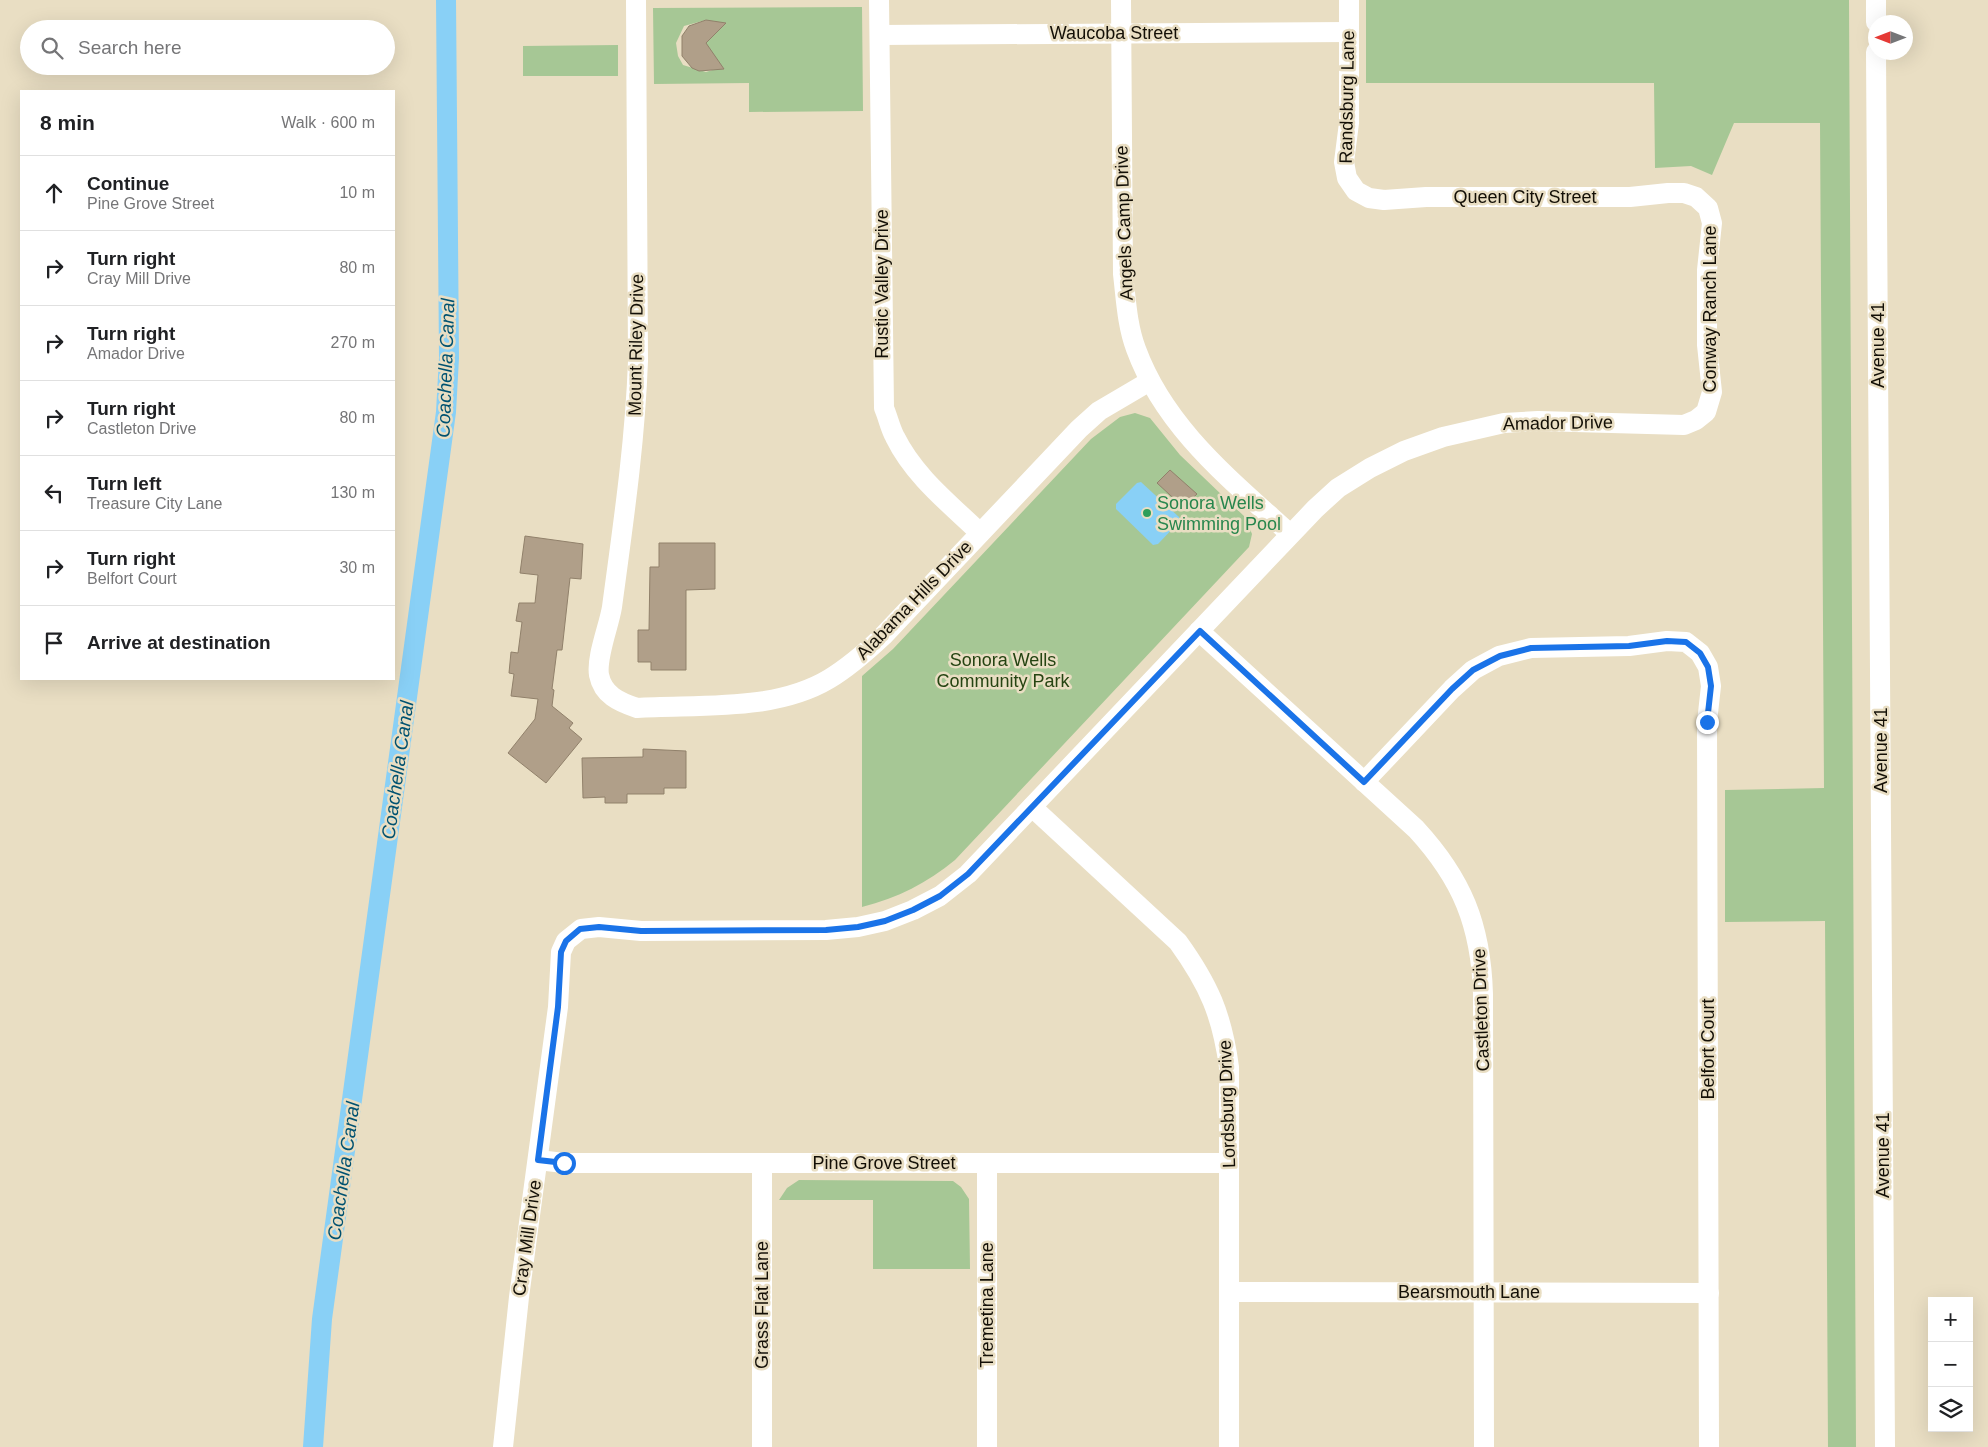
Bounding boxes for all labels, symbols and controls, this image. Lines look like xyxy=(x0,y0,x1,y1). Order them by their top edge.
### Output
north arrow xyxy=(1868,15,1913,60)
search box xyxy=(20,20,395,75)
street label: Waucoba Street xyxy=(1050,23,1178,43)
street label: Randsburg Lane xyxy=(1336,30,1358,164)
icon: search xyxy=(38,34,66,62)
text: Search here xyxy=(78,37,182,58)
text: 8 min xyxy=(40,111,95,134)
text: Walk · 600 m xyxy=(281,114,375,131)
street label: Angels Camp Drive xyxy=(1111,145,1137,301)
text: Continue xyxy=(87,173,169,194)
icon: ahead xyxy=(40,179,68,207)
text: 10 m xyxy=(339,184,375,201)
street label: Queen City Street xyxy=(1453,187,1597,207)
text: Pine Grove Street xyxy=(87,195,214,212)
street label: Rustic Valley Drive xyxy=(872,209,892,359)
street label: Conway Ranch Lane xyxy=(1700,225,1720,393)
text: Turn right xyxy=(87,248,175,269)
icon: right xyxy=(40,254,68,282)
text: 80 m xyxy=(339,259,375,276)
text: Cray Mill Drive xyxy=(87,270,191,287)
street label: Mount Riley Drive xyxy=(625,274,647,416)
water label: Coachella Canal xyxy=(433,297,458,438)
street label: Avenue 41 xyxy=(1868,302,1888,388)
text: Turn right xyxy=(87,323,175,344)
icon: right xyxy=(40,329,68,357)
text: 270 m xyxy=(331,334,375,351)
text: Amador Drive xyxy=(87,345,185,362)
text: Turn right xyxy=(87,398,175,419)
icon: right xyxy=(40,404,68,432)
text: 80 m xyxy=(339,409,375,426)
street label: Amador Drive xyxy=(1503,412,1613,434)
text: Castleton Drive xyxy=(87,420,196,437)
text: Turn left xyxy=(87,473,162,494)
icon: left xyxy=(40,479,68,507)
text: 130 m xyxy=(331,484,375,501)
place label: Sonora Wells Swimming Pool xyxy=(1157,493,1281,534)
text: Treasure City Lane xyxy=(87,495,222,512)
marker: Sonora Wells Swimming Pool xyxy=(1141,507,1153,519)
street label: Alabama Hills Drive xyxy=(852,537,976,663)
text: Turn right xyxy=(87,548,175,569)
icon: right xyxy=(40,554,68,582)
text: 30 m xyxy=(339,559,375,576)
text: Belfort Court xyxy=(87,570,177,587)
icon: arrive xyxy=(40,629,68,657)
text: Arrive at destination xyxy=(87,632,271,653)
park label: Sonora Wells Community Park xyxy=(936,650,1071,691)
water label: Coachella Canal xyxy=(377,699,418,841)
street label: Avenue 41 xyxy=(1871,707,1891,793)
route end xyxy=(1696,711,1719,734)
street label: Castleton Drive xyxy=(1469,948,1493,1072)
street label: Belfort Court xyxy=(1698,998,1718,1100)
street label: Lordsburg Drive xyxy=(1215,1040,1239,1168)
water label: Coachella Canal xyxy=(323,1100,364,1242)
street label: Avenue 41 xyxy=(1873,1112,1893,1198)
route start xyxy=(553,1152,576,1175)
street label: Pine Grove Street xyxy=(812,1153,956,1173)
street label: Cray Mill Drive xyxy=(509,1179,545,1297)
street label: Grass Flat Lane xyxy=(752,1241,772,1369)
street label: Tremetina Lane xyxy=(977,1242,997,1368)
street label: Bearsmouth Lane xyxy=(1398,1282,1540,1302)
map controls xyxy=(1928,1297,1973,1432)
button: + xyxy=(1928,1297,1973,1342)
button: − xyxy=(1928,1342,1973,1387)
button: layers xyxy=(1928,1387,1973,1432)

